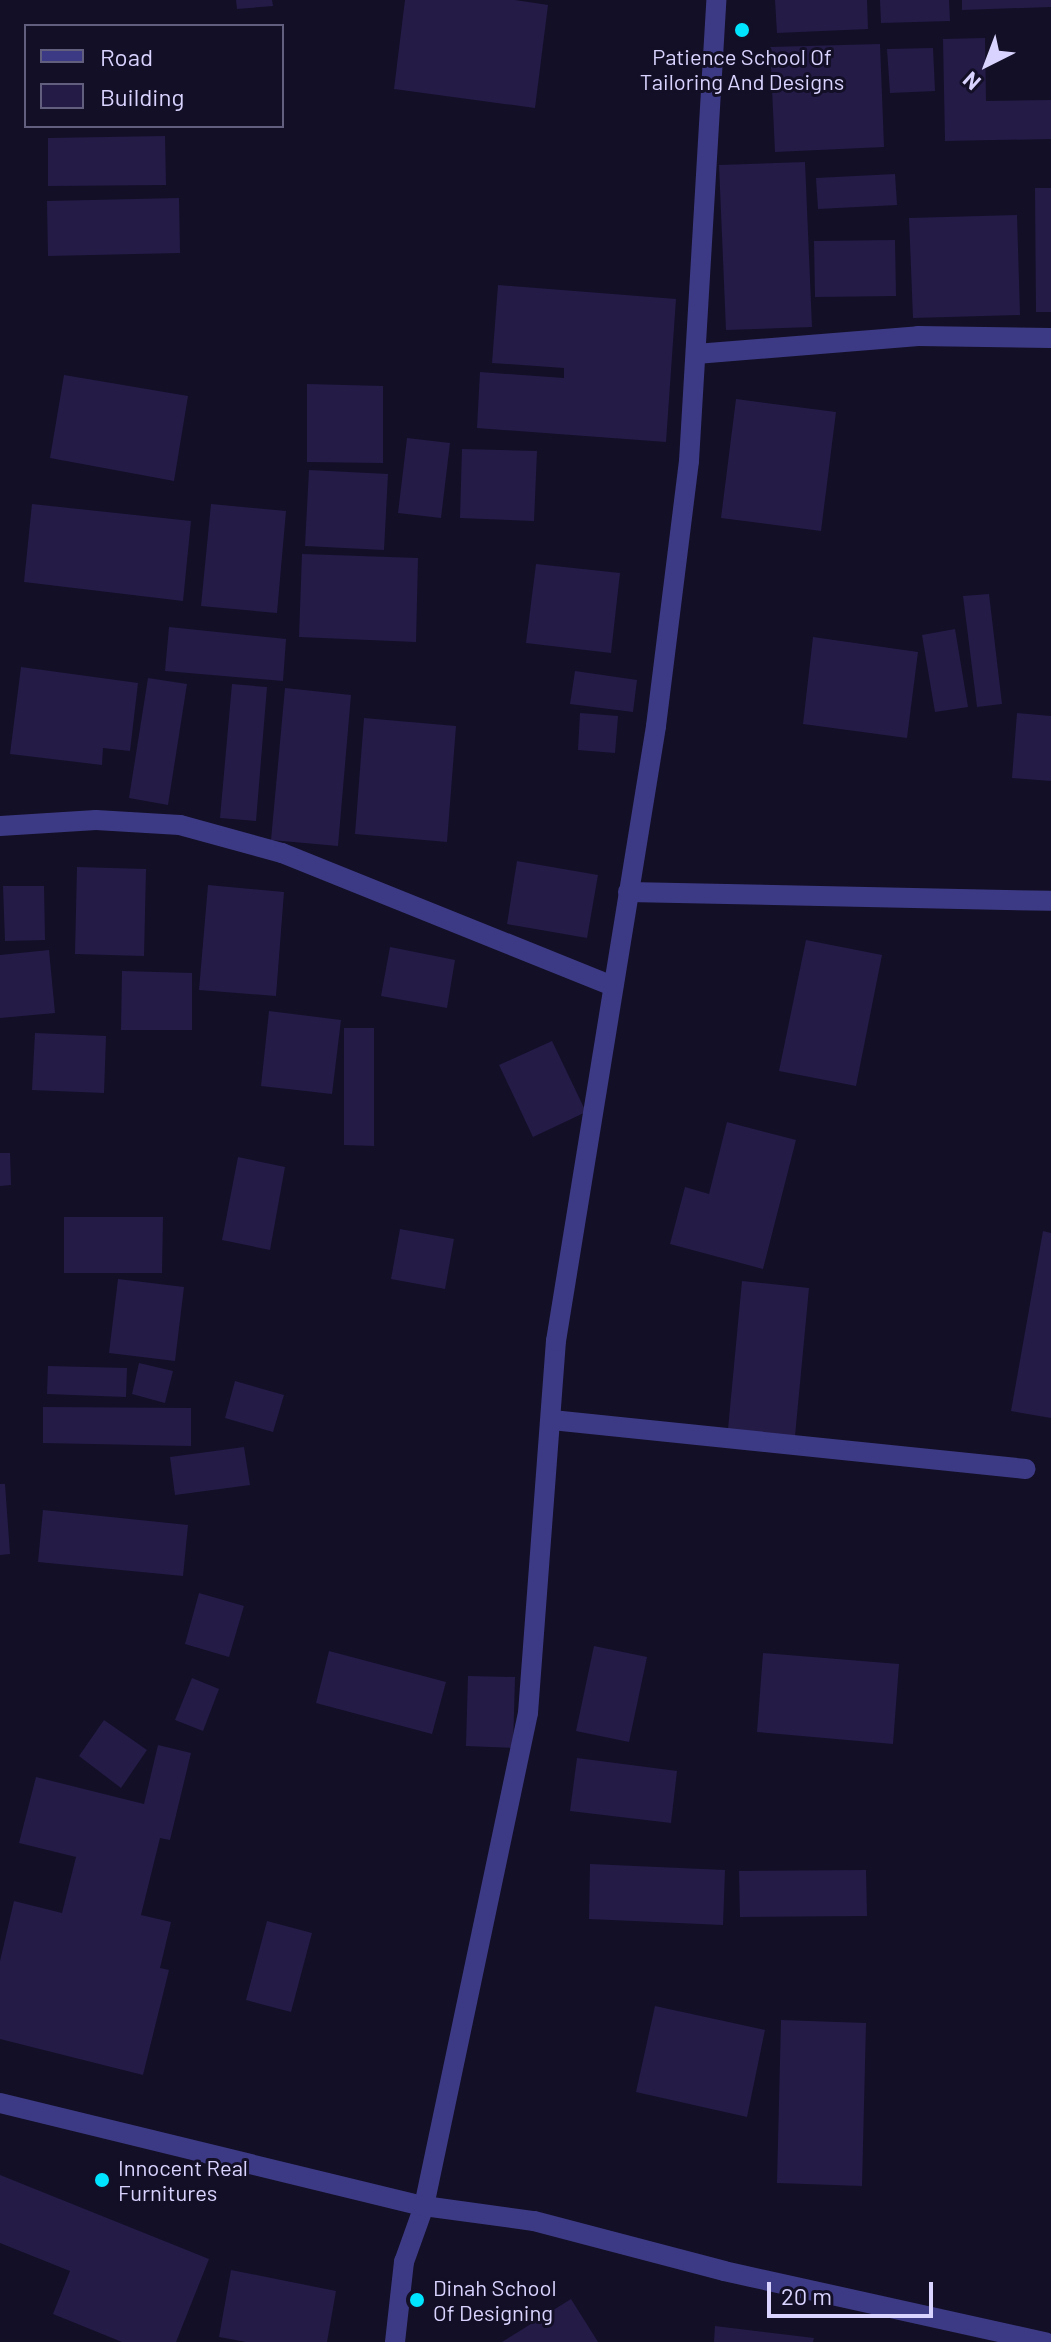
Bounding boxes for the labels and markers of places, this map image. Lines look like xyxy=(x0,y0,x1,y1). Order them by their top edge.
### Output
marker: Patience School Of Tailoring And Designs xyxy=(733,21,751,39)
place label: Patience School Of Tailoring And Designs xyxy=(640,43,844,94)
place label: Innocent Real Furnitures xyxy=(118,2154,248,2206)
marker: Innocent Real Furnitures xyxy=(93,2171,111,2189)
place label: Dinah School Of Designing xyxy=(433,2274,557,2326)
marker: Dinah School Of Designing xyxy=(408,2291,426,2309)

